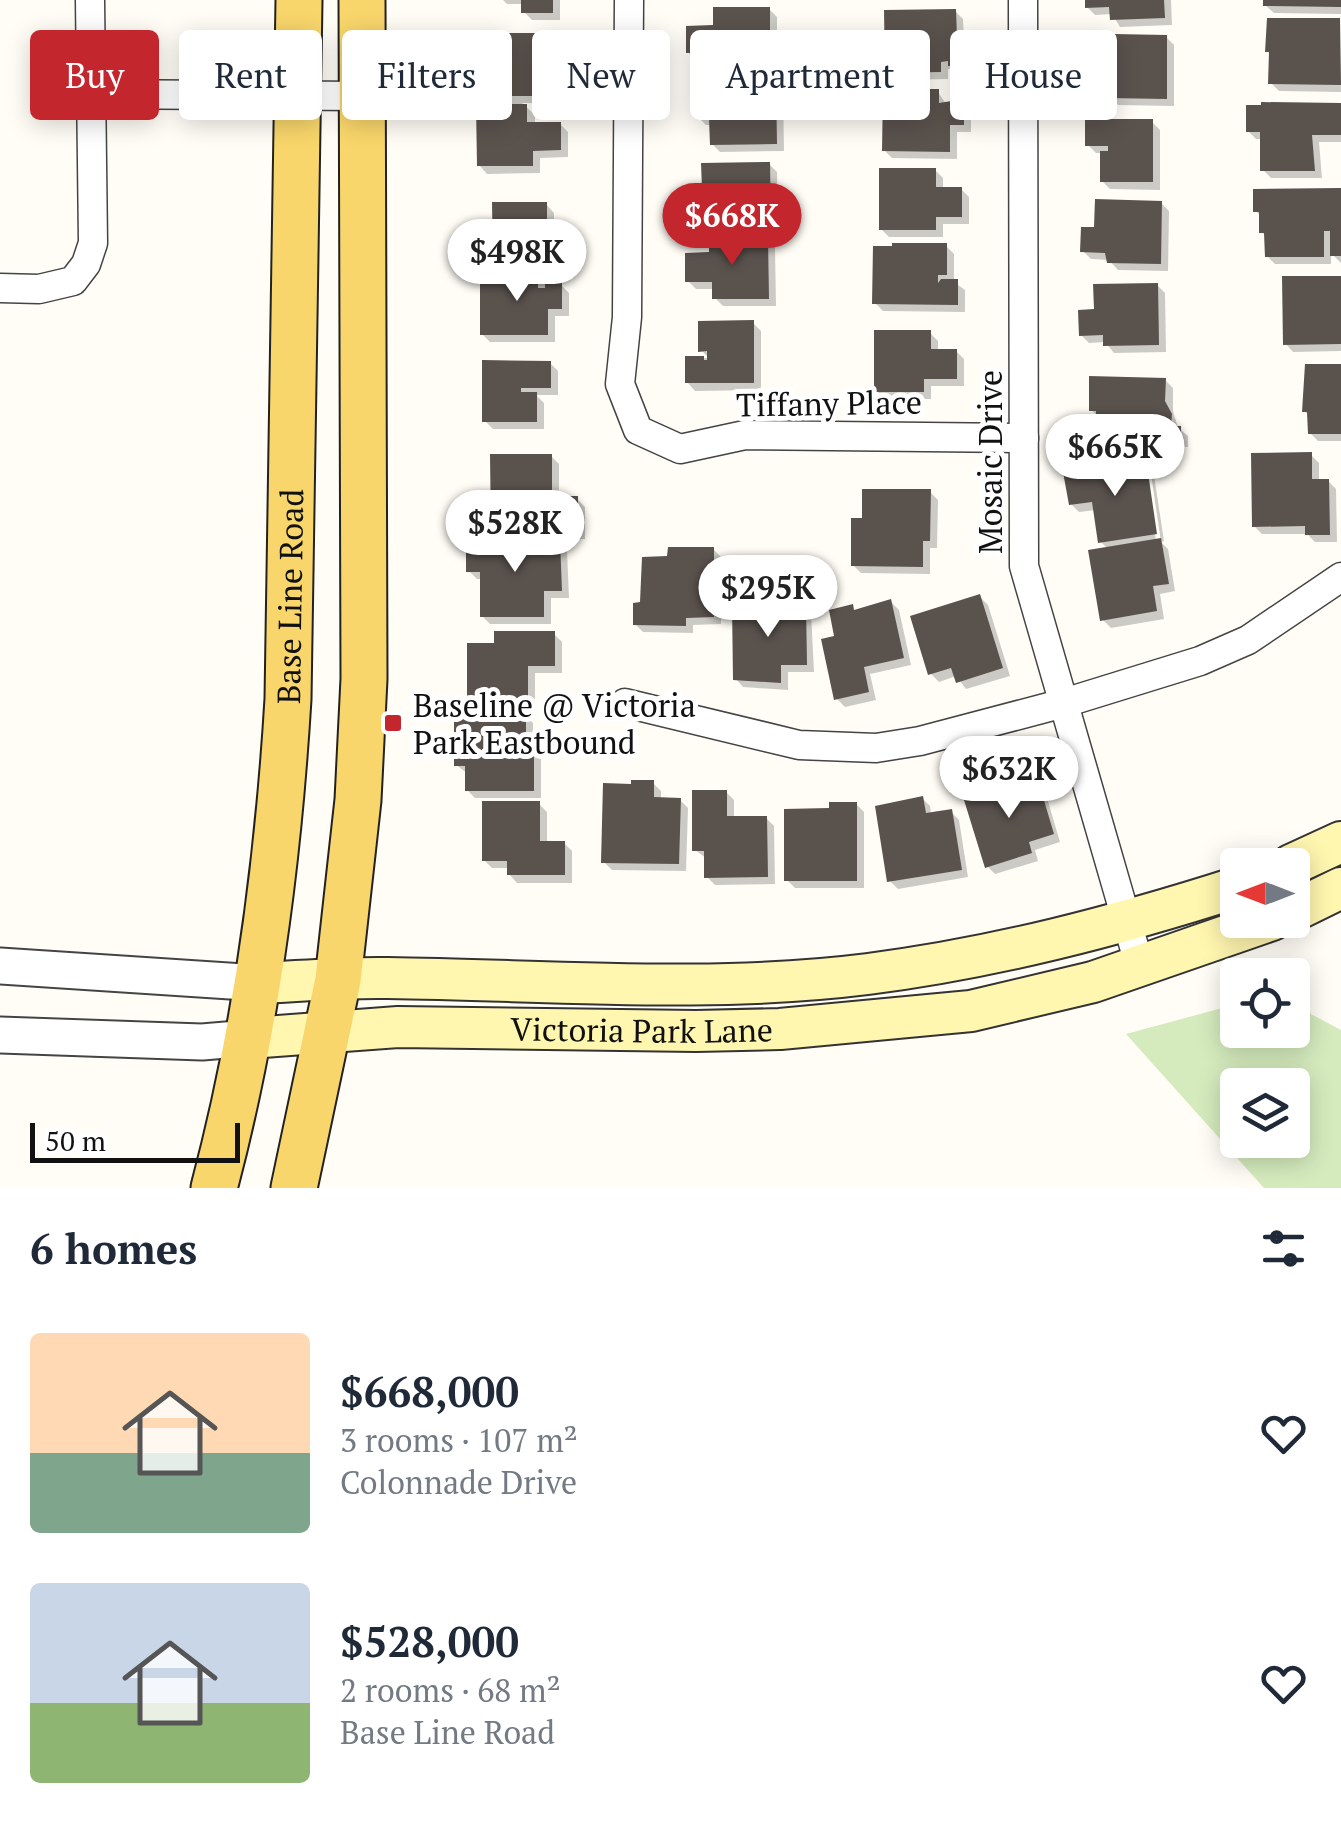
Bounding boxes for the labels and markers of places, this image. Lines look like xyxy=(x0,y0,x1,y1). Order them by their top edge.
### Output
pin: $668K xyxy=(662,183,802,268)
pin: $498K xyxy=(447,219,587,304)
pin: $665K xyxy=(1045,414,1185,499)
pin: $528K xyxy=(445,490,585,575)
pin: $295K xyxy=(698,555,838,640)
place label: Baseline @ Victoria Park Eastbound xyxy=(413,684,696,763)
marker: Baseline @ Victoria Park Eastbound xyxy=(382,712,404,734)
pin: $632K xyxy=(939,736,1079,821)

